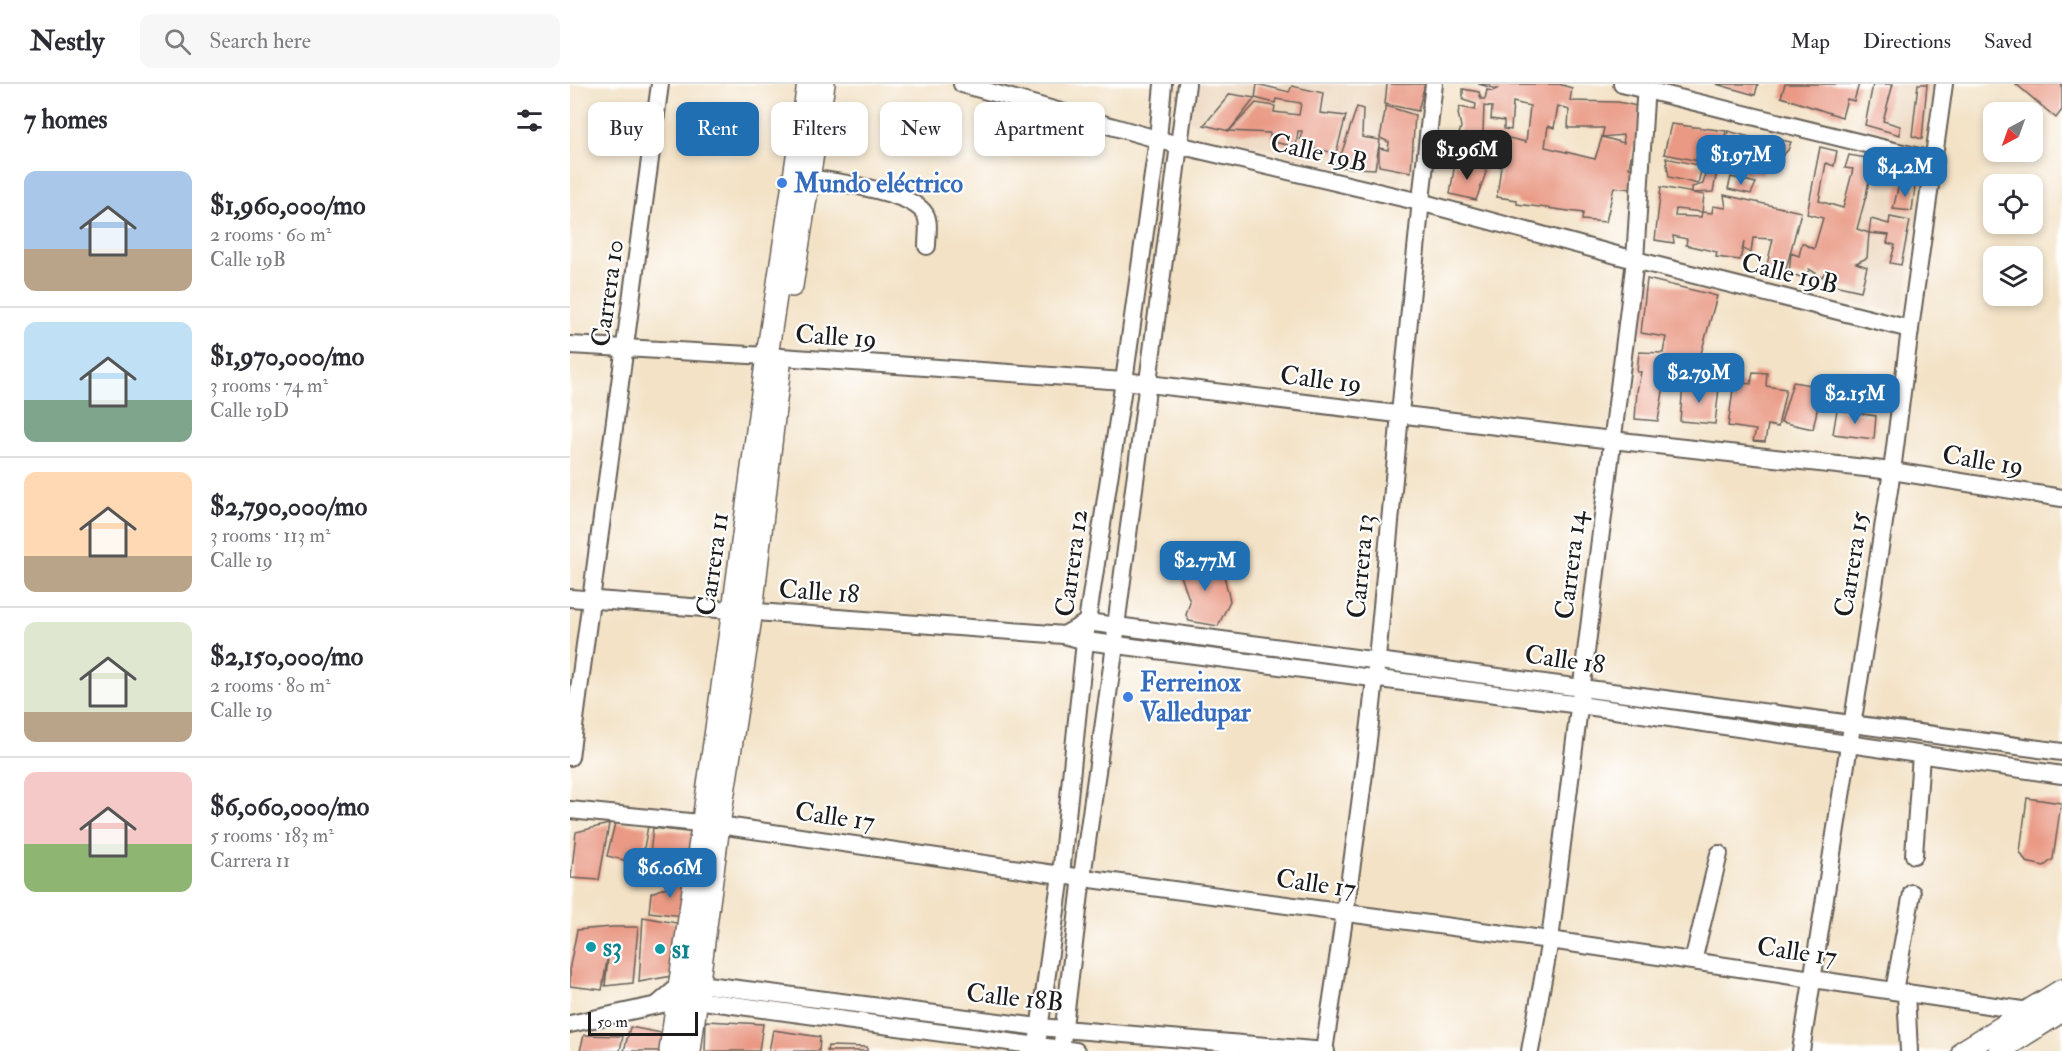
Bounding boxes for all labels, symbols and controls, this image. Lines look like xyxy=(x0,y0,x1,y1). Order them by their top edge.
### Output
search box xyxy=(140,14,560,68)
text: Nestly xyxy=(30,24,104,59)
icon: search xyxy=(161,25,194,58)
text: Search here xyxy=(209,27,311,55)
text: Map xyxy=(1790,28,1830,55)
text: Directions xyxy=(1863,28,1951,55)
text: Saved xyxy=(1984,28,2032,55)
chip: Buy xyxy=(588,102,664,156)
chip: Rent xyxy=(676,102,759,156)
chip: Filters xyxy=(771,102,868,156)
chip: New xyxy=(880,102,962,156)
chip: Apartment xyxy=(974,102,1105,156)
north arrow xyxy=(1983,102,2043,162)
map controls xyxy=(1983,102,2043,306)
text: 7 homes xyxy=(24,104,107,136)
icon: filters xyxy=(513,104,546,137)
street label: Calle 19B xyxy=(1267,126,1370,180)
pin: $1.96M xyxy=(1418,130,1516,181)
pin: $1.97M xyxy=(1692,135,1790,186)
text: $1.96M xyxy=(1436,137,1498,162)
text: $1.97M xyxy=(1710,142,1772,167)
pin: $4.2M xyxy=(1863,147,1947,198)
text: $4.2M xyxy=(1877,154,1933,179)
place label: Mundo eléctrico xyxy=(793,168,963,200)
button: locate xyxy=(1983,174,2043,234)
marker: Mundo eléctrico xyxy=(775,176,789,190)
text: $1,960,000/mo xyxy=(210,190,365,222)
icon: home xyxy=(72,195,144,267)
text: 2 rooms · 60 m² xyxy=(210,222,331,247)
street label: Carrera 10 xyxy=(585,237,631,349)
button: layers xyxy=(1983,246,2043,306)
text: Calle 19B xyxy=(210,247,286,272)
street label: Calle 19B xyxy=(1738,247,1842,301)
street label: Calle 19 xyxy=(794,318,878,356)
text: $1,970,000/mo xyxy=(210,341,364,373)
icon: home xyxy=(72,346,144,418)
pin: $2.79M xyxy=(1650,353,1748,404)
street label: Calle 19 xyxy=(1278,359,1363,401)
text: $2.79M xyxy=(1667,360,1731,385)
text: 3 rooms · 74 m² xyxy=(210,373,328,398)
pin: $2.15M xyxy=(1806,374,1904,425)
text: $2.15M xyxy=(1825,381,1885,406)
text: Calle 19D xyxy=(210,398,289,423)
street label: Calle 19 xyxy=(1940,439,2026,483)
text: $2,790,000/mo xyxy=(210,491,367,523)
icon: home xyxy=(72,496,144,568)
street label: Carrera 12 xyxy=(1049,507,1095,619)
street label: Carrera 14 xyxy=(1548,508,1594,621)
street label: Carrera 15 xyxy=(1828,509,1876,619)
street label: Carrera 11 xyxy=(690,510,736,618)
street label: Carrera 13 xyxy=(1340,512,1382,620)
text: 3 rooms · 113 m² xyxy=(210,523,331,548)
pin: $2.77M xyxy=(1156,541,1254,592)
text: Calle 19 xyxy=(210,548,273,573)
text: $2.77M xyxy=(1174,548,1236,573)
street label: Calle 18 xyxy=(778,573,860,611)
street label: Calle 18 xyxy=(1523,639,1607,681)
text: $2,150,000/mo xyxy=(210,641,363,673)
icon: home xyxy=(72,646,144,718)
place label: Ferreinox Valledupar xyxy=(1139,667,1251,730)
text: 2 rooms · 80 m² xyxy=(210,673,331,698)
marker: Ferreinox Valledupar xyxy=(1121,690,1135,704)
text: Calle 19 xyxy=(210,698,273,723)
text: $6,060,000/mo xyxy=(210,791,369,823)
icon: home xyxy=(72,796,144,868)
street label: Calle 17 xyxy=(793,796,877,838)
text: 5 rooms · 183 m² xyxy=(210,823,334,848)
text: Carrera 11 xyxy=(210,848,290,873)
pin: $6.06M xyxy=(621,848,719,899)
text: $6.06M xyxy=(638,855,702,880)
street label: Calle 17 xyxy=(1274,863,1358,905)
street label: Calle 17 xyxy=(1755,931,1839,973)
place label: s3 xyxy=(603,932,622,964)
place label: s1 xyxy=(672,934,690,966)
marker: s3 xyxy=(584,940,598,954)
marker: s1 xyxy=(653,942,667,956)
street label: Calle 18B xyxy=(965,977,1065,1019)
scale bar xyxy=(588,1009,698,1036)
text: 50 m xyxy=(597,1012,628,1032)

